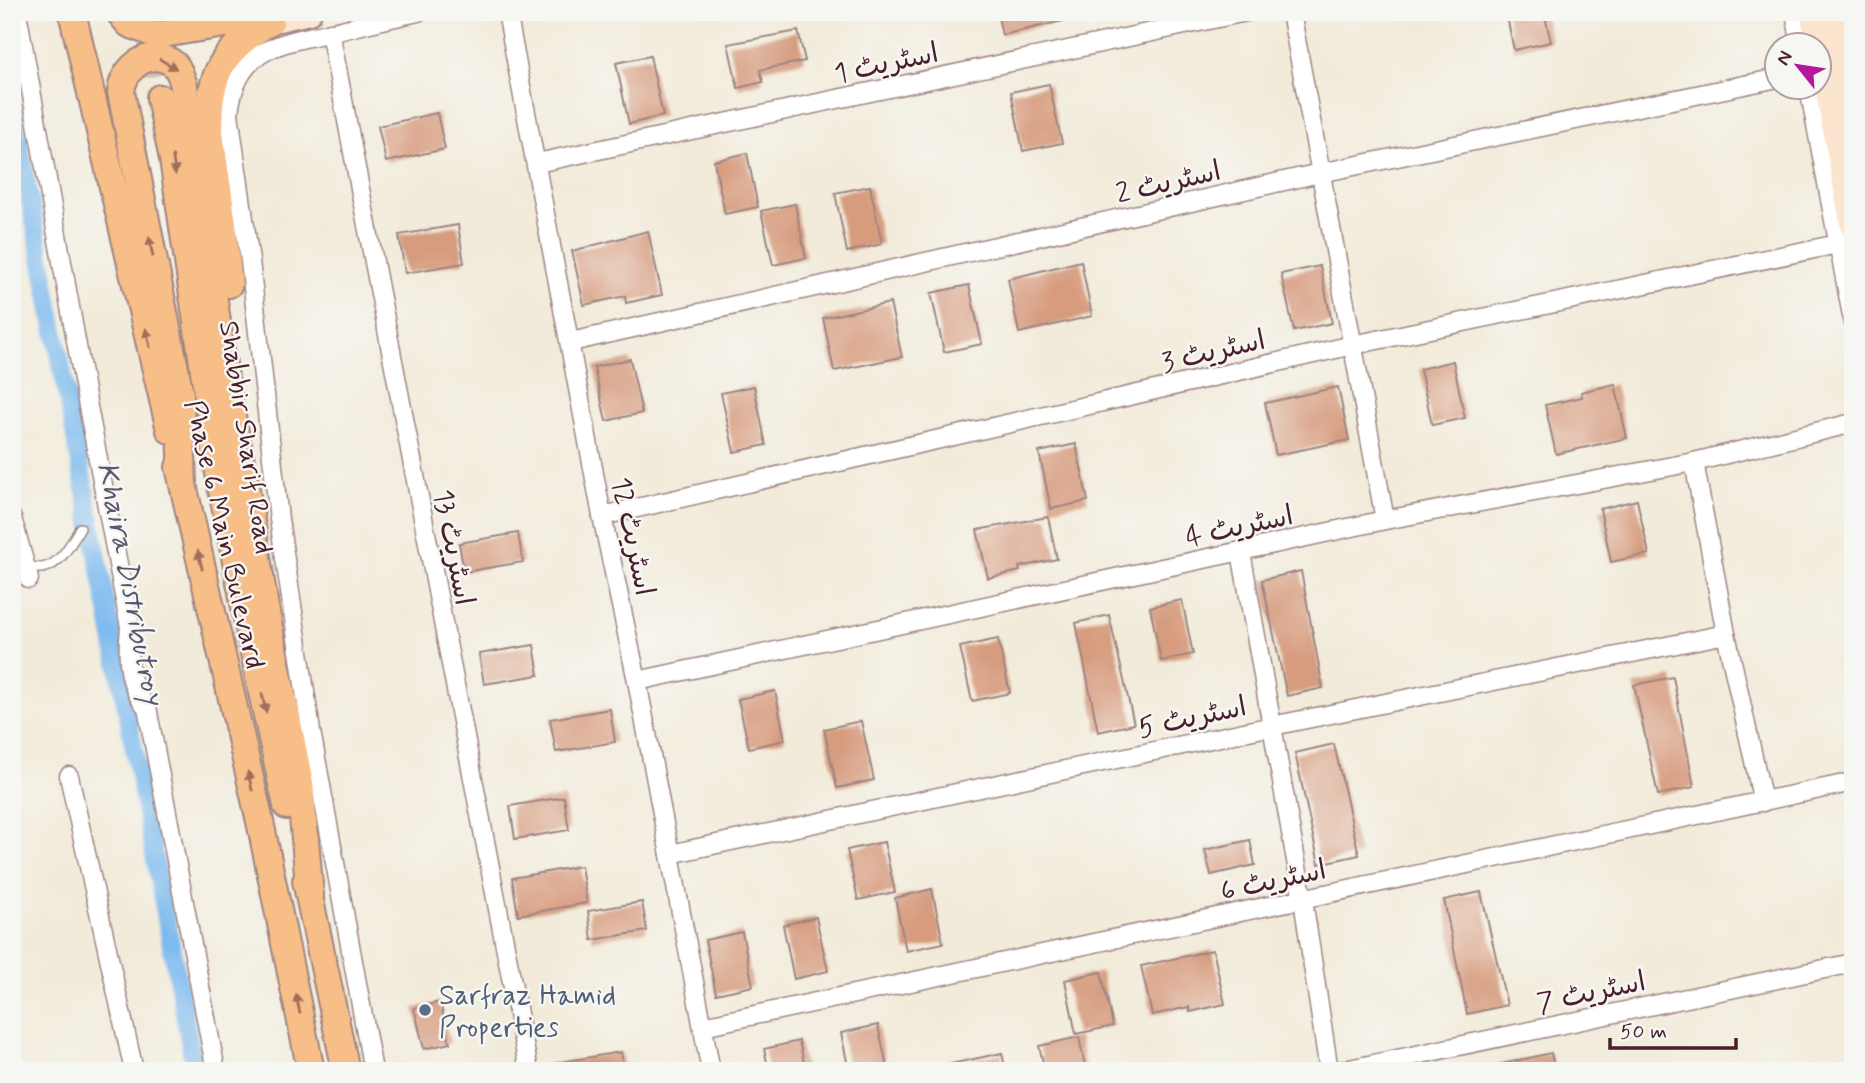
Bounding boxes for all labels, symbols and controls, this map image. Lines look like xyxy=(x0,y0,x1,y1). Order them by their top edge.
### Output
north arrow xyxy=(1764,32,1834,102)
street label: اسٹریٹ 1 xyxy=(831,35,942,94)
text: N xyxy=(1771,47,1799,70)
one-way arrow xyxy=(158,57,178,70)
street label: اسٹریٹ 2 xyxy=(1112,153,1225,213)
one-way arrow xyxy=(169,154,180,176)
one-way arrow xyxy=(146,236,157,258)
street label: Shabbir Sharif Road xyxy=(209,318,282,557)
street label: اسٹریٹ 3 xyxy=(1158,323,1269,382)
one-way arrow xyxy=(142,327,153,349)
street label: Phase 6 Main Bulevard xyxy=(175,396,273,673)
water label: Khaira Distributroy xyxy=(87,459,172,710)
street label: اسٹریٹ 12 xyxy=(601,474,662,599)
street label: اسٹریٹ 13 xyxy=(423,486,482,609)
street label: اسٹریٹ 4 xyxy=(1182,498,1297,557)
one-way arrow xyxy=(194,549,205,571)
street label: اسٹریٹ 5 xyxy=(1135,689,1250,748)
one-way arrow xyxy=(258,692,269,714)
one-way arrow xyxy=(245,770,256,792)
street label: اسٹریٹ 6 xyxy=(1217,852,1330,911)
street label: اسٹریٹ 7 xyxy=(1534,964,1649,1023)
place label: Sarfraz Hamid Properties xyxy=(439,978,616,1047)
one-way arrow xyxy=(293,993,304,1015)
marker: Sarfraz Hamid Properties xyxy=(417,1002,433,1018)
scale bar xyxy=(1610,1006,1736,1050)
text: 50 m xyxy=(1620,1018,1667,1046)

